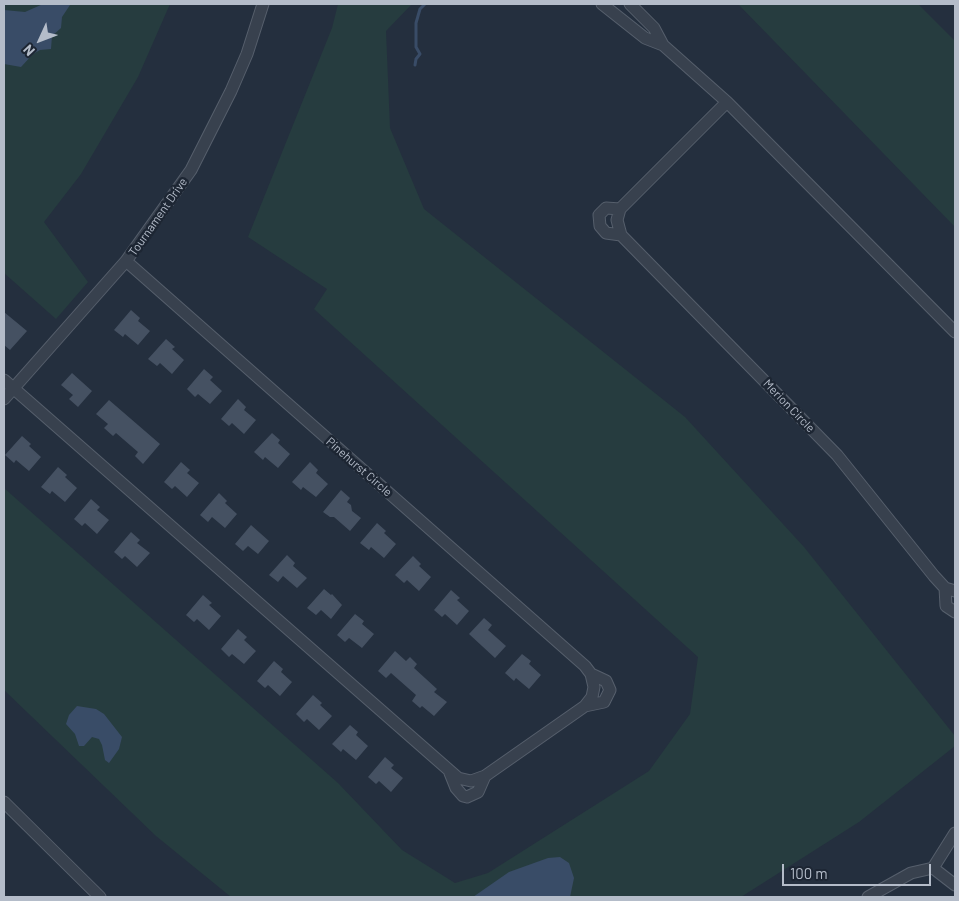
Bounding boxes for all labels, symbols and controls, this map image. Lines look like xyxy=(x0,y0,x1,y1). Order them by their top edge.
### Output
north arrow xyxy=(15,15,65,65)
text: N xyxy=(19,41,38,60)
street label: Tournament Drive xyxy=(126,175,190,259)
street label: Merion Circle xyxy=(760,377,818,435)
street label: Pinehurst Circle xyxy=(323,434,395,500)
scale bar xyxy=(784,854,933,886)
text: 100 m xyxy=(790,864,828,882)

